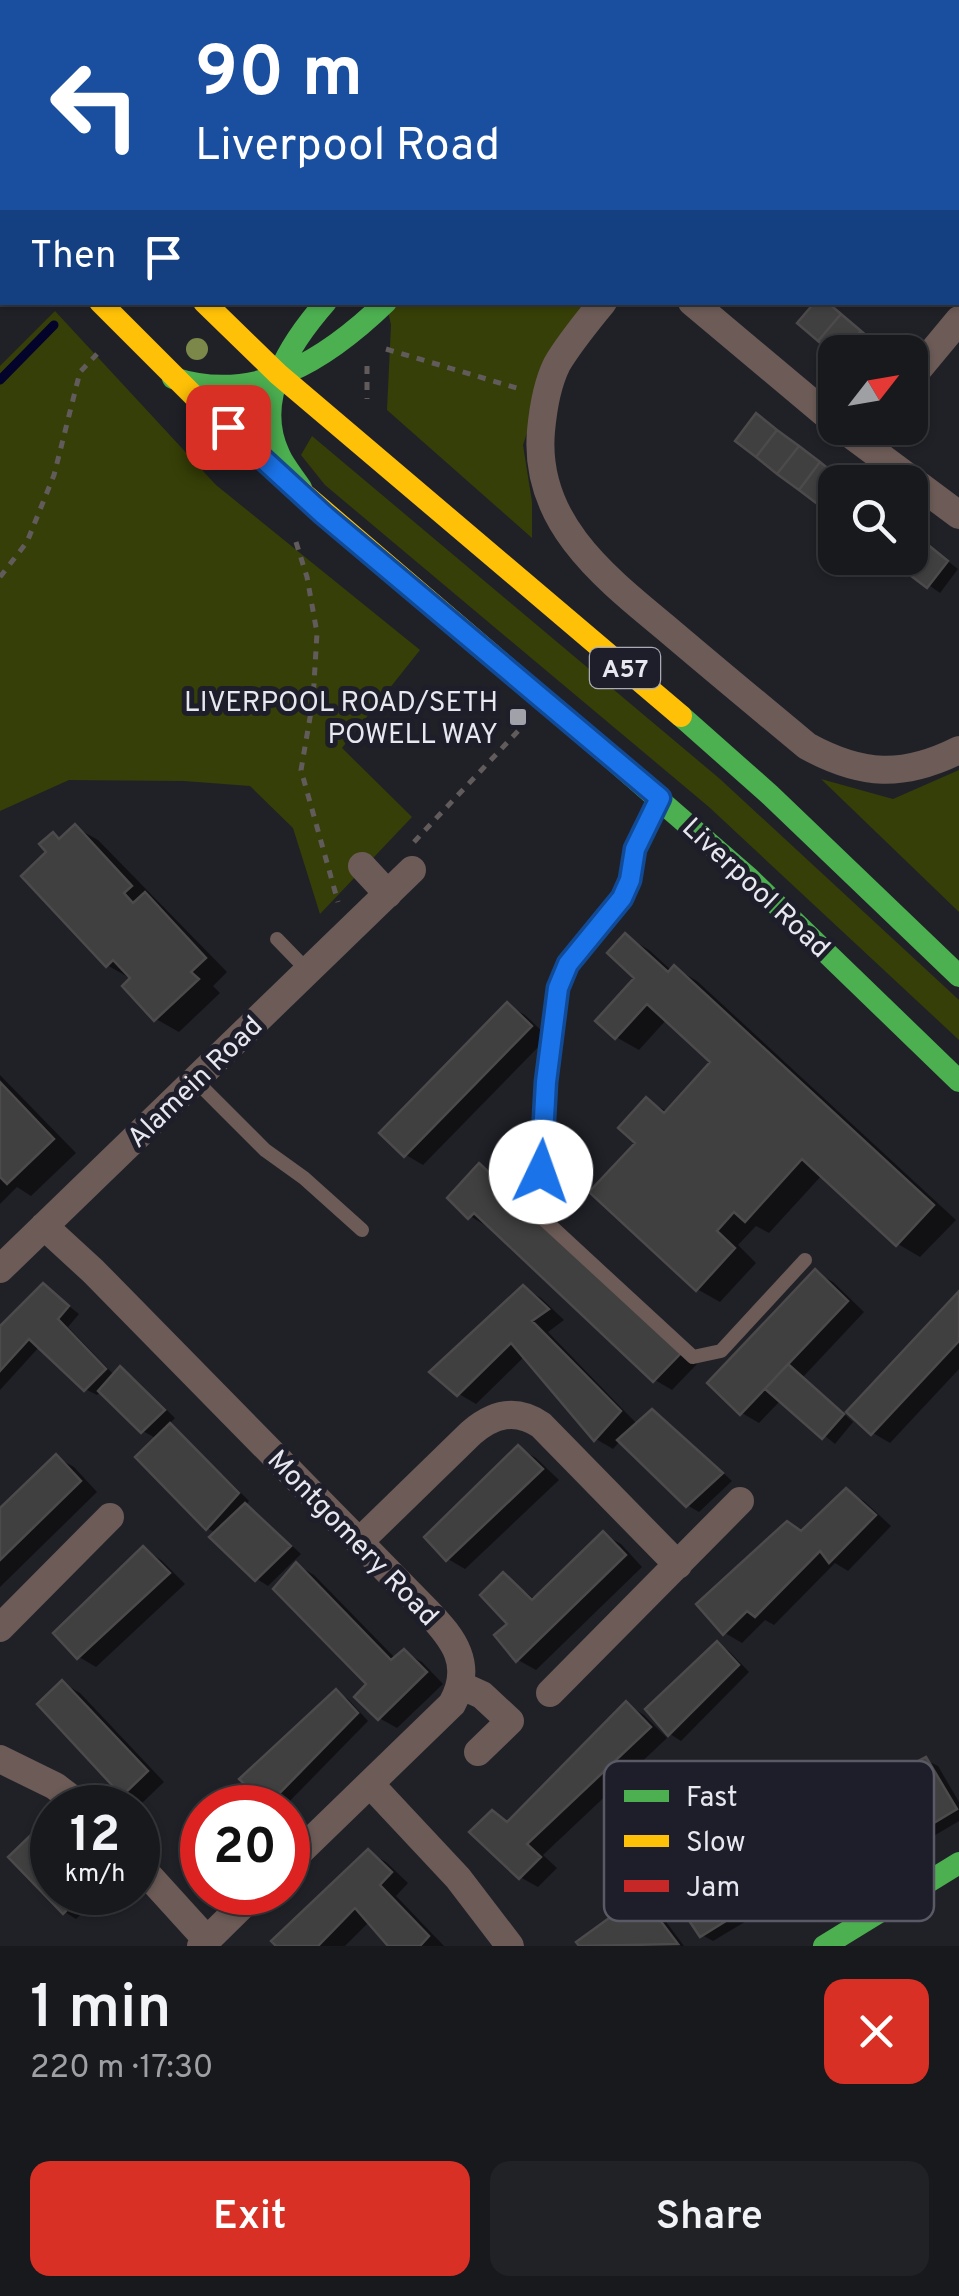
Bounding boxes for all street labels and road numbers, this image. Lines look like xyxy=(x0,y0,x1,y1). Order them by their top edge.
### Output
road number: A57 xyxy=(590,648,660,688)
street label: Liverpool Road xyxy=(673,811,837,967)
street label: Alamein Road xyxy=(121,1009,272,1157)
street label: Montgomery Road xyxy=(258,1443,445,1635)

